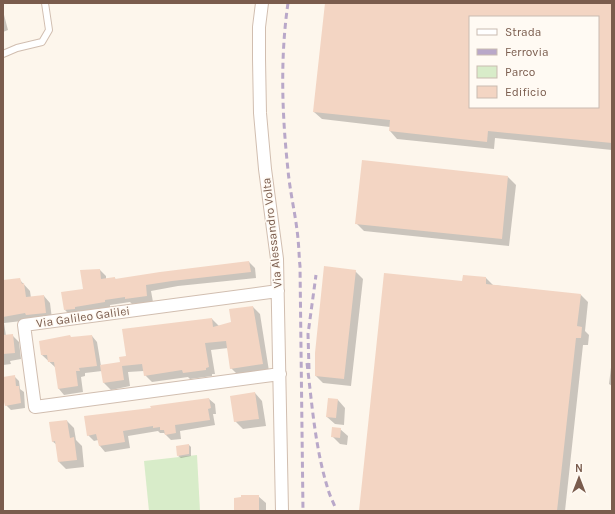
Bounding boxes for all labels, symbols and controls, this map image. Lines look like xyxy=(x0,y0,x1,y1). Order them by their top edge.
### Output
legend xyxy=(469,16,599,108)
text: Strada xyxy=(505,25,541,39)
text: Ferrovia xyxy=(505,45,549,59)
text: Parco xyxy=(505,65,535,79)
text: Edificio xyxy=(505,85,546,99)
street label: Via Alessandro Volta xyxy=(259,177,285,289)
street label: Via Galileo Galilei xyxy=(35,304,131,330)
north arrow xyxy=(559,458,599,498)
text: N xyxy=(575,462,583,475)

